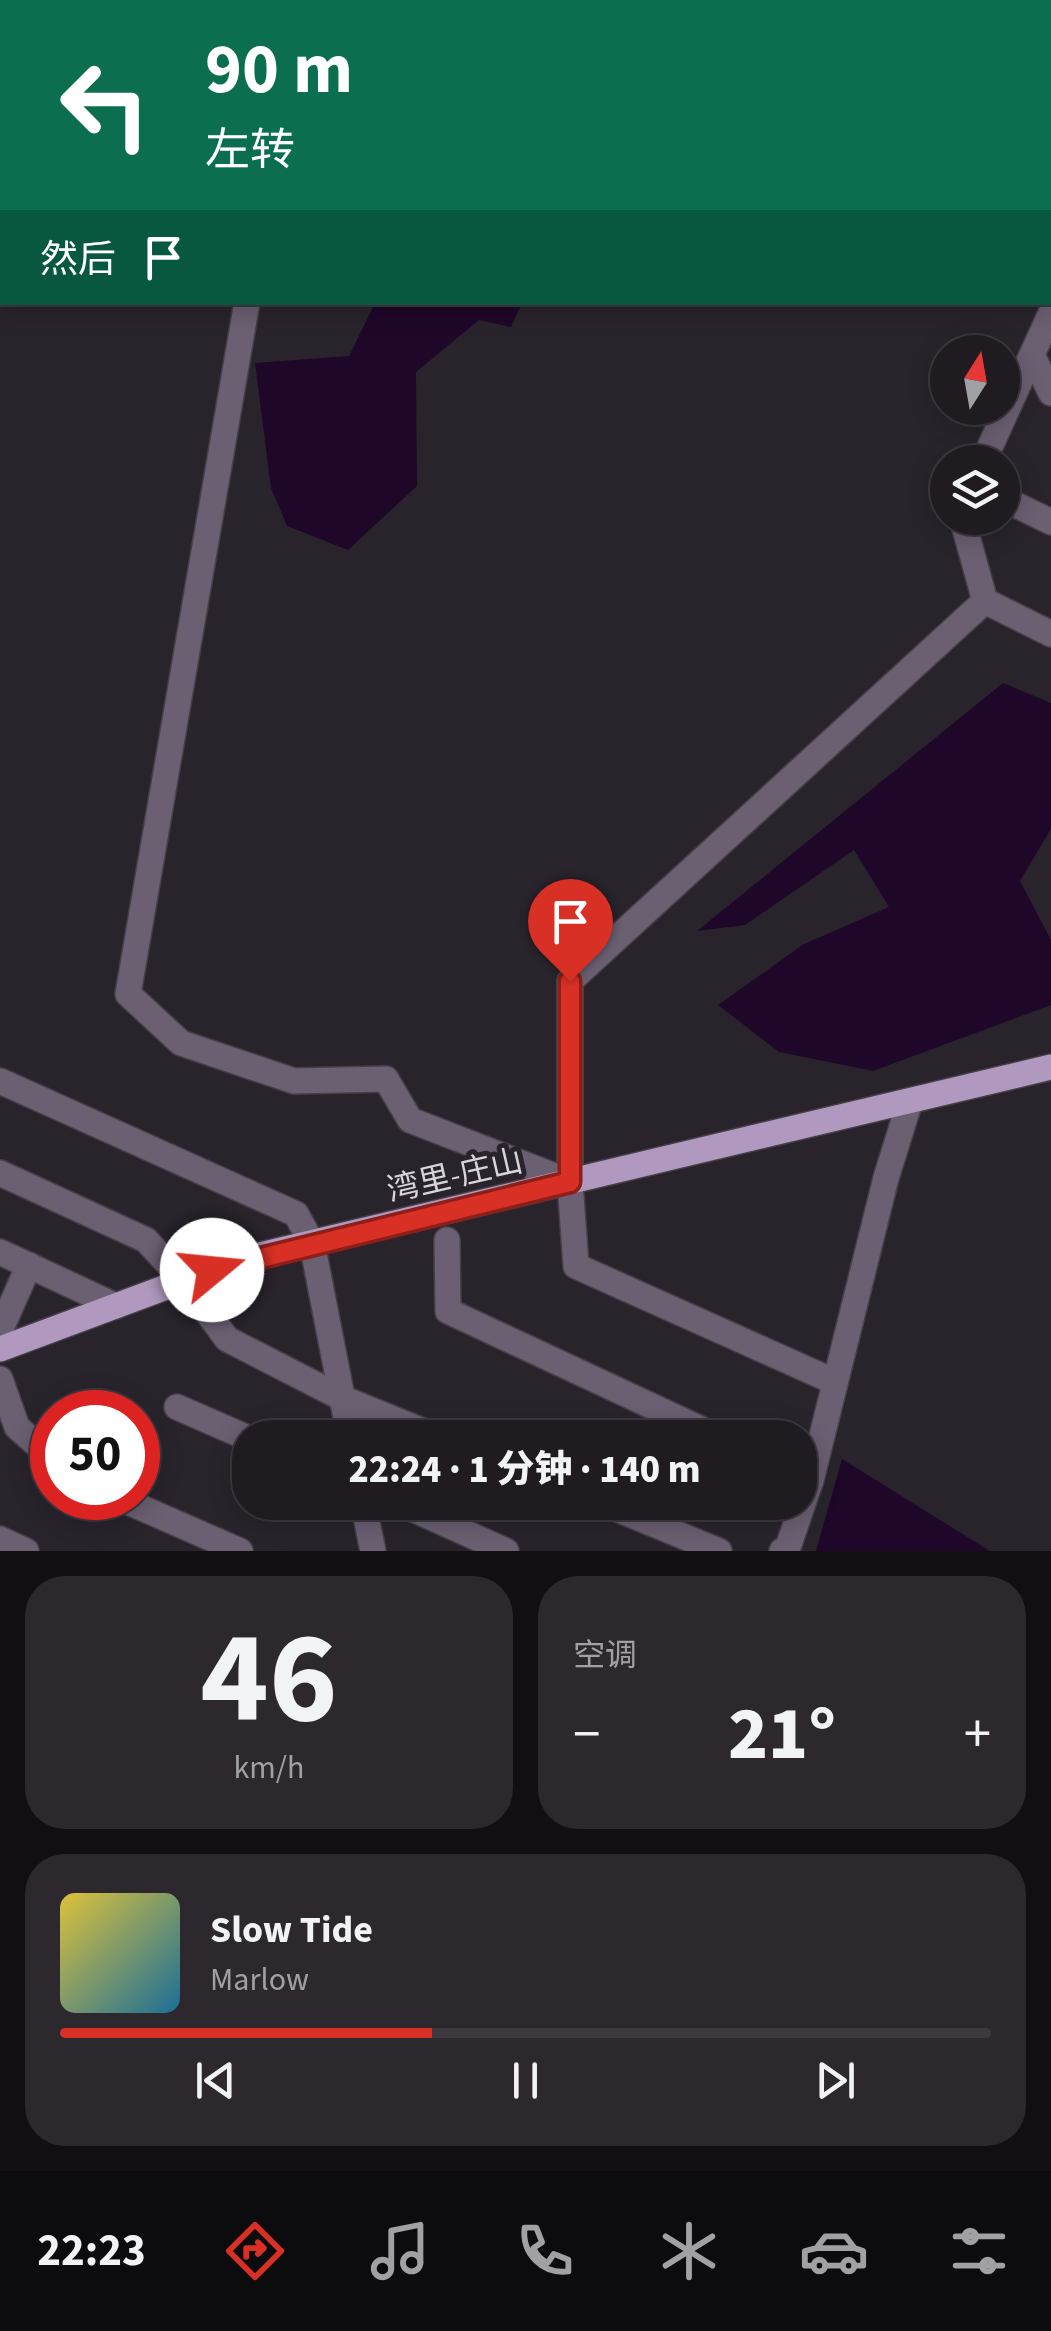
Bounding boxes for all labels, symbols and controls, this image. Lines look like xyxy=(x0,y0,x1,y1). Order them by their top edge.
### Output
text: 90 m xyxy=(205,20,353,120)
icon: left xyxy=(40,40,170,170)
text: 左转 xyxy=(205,119,295,183)
icon: arrive xyxy=(136,230,191,285)
text: 然后 xyxy=(40,233,116,287)
north arrow xyxy=(930,335,1020,425)
map controls xyxy=(930,335,1020,535)
button: layers xyxy=(930,445,1020,535)
pin xyxy=(528,879,613,982)
icon: arrive xyxy=(543,894,598,949)
street label: 湾里-庄山 xyxy=(383,1138,527,1214)
position arrow xyxy=(160,1218,264,1322)
speed limit sign: 50 xyxy=(30,1390,160,1520)
text: 22:24 · 1 分钟 · 140 m xyxy=(348,1443,701,1497)
text: 46 xyxy=(200,1587,338,1772)
text: 空调 xyxy=(573,1633,637,1679)
text: 21° xyxy=(728,1681,836,1788)
text: − xyxy=(573,1696,600,1774)
text: + xyxy=(964,1696,991,1774)
text: km/h xyxy=(234,1745,304,1791)
text: Slow Tide xyxy=(210,1903,373,1957)
text: Marlow xyxy=(210,1957,309,2003)
icon: previous xyxy=(188,2053,243,2108)
icon: pause xyxy=(498,2053,553,2108)
icon: next xyxy=(808,2053,863,2108)
icon: directions xyxy=(220,2216,290,2286)
icon: music xyxy=(365,2216,435,2286)
icon: phone xyxy=(510,2216,580,2286)
icon: climate xyxy=(654,2216,724,2286)
icon: car xyxy=(799,2216,869,2286)
icon: filters xyxy=(944,2216,1014,2286)
text: 22:23 xyxy=(37,2219,146,2283)

